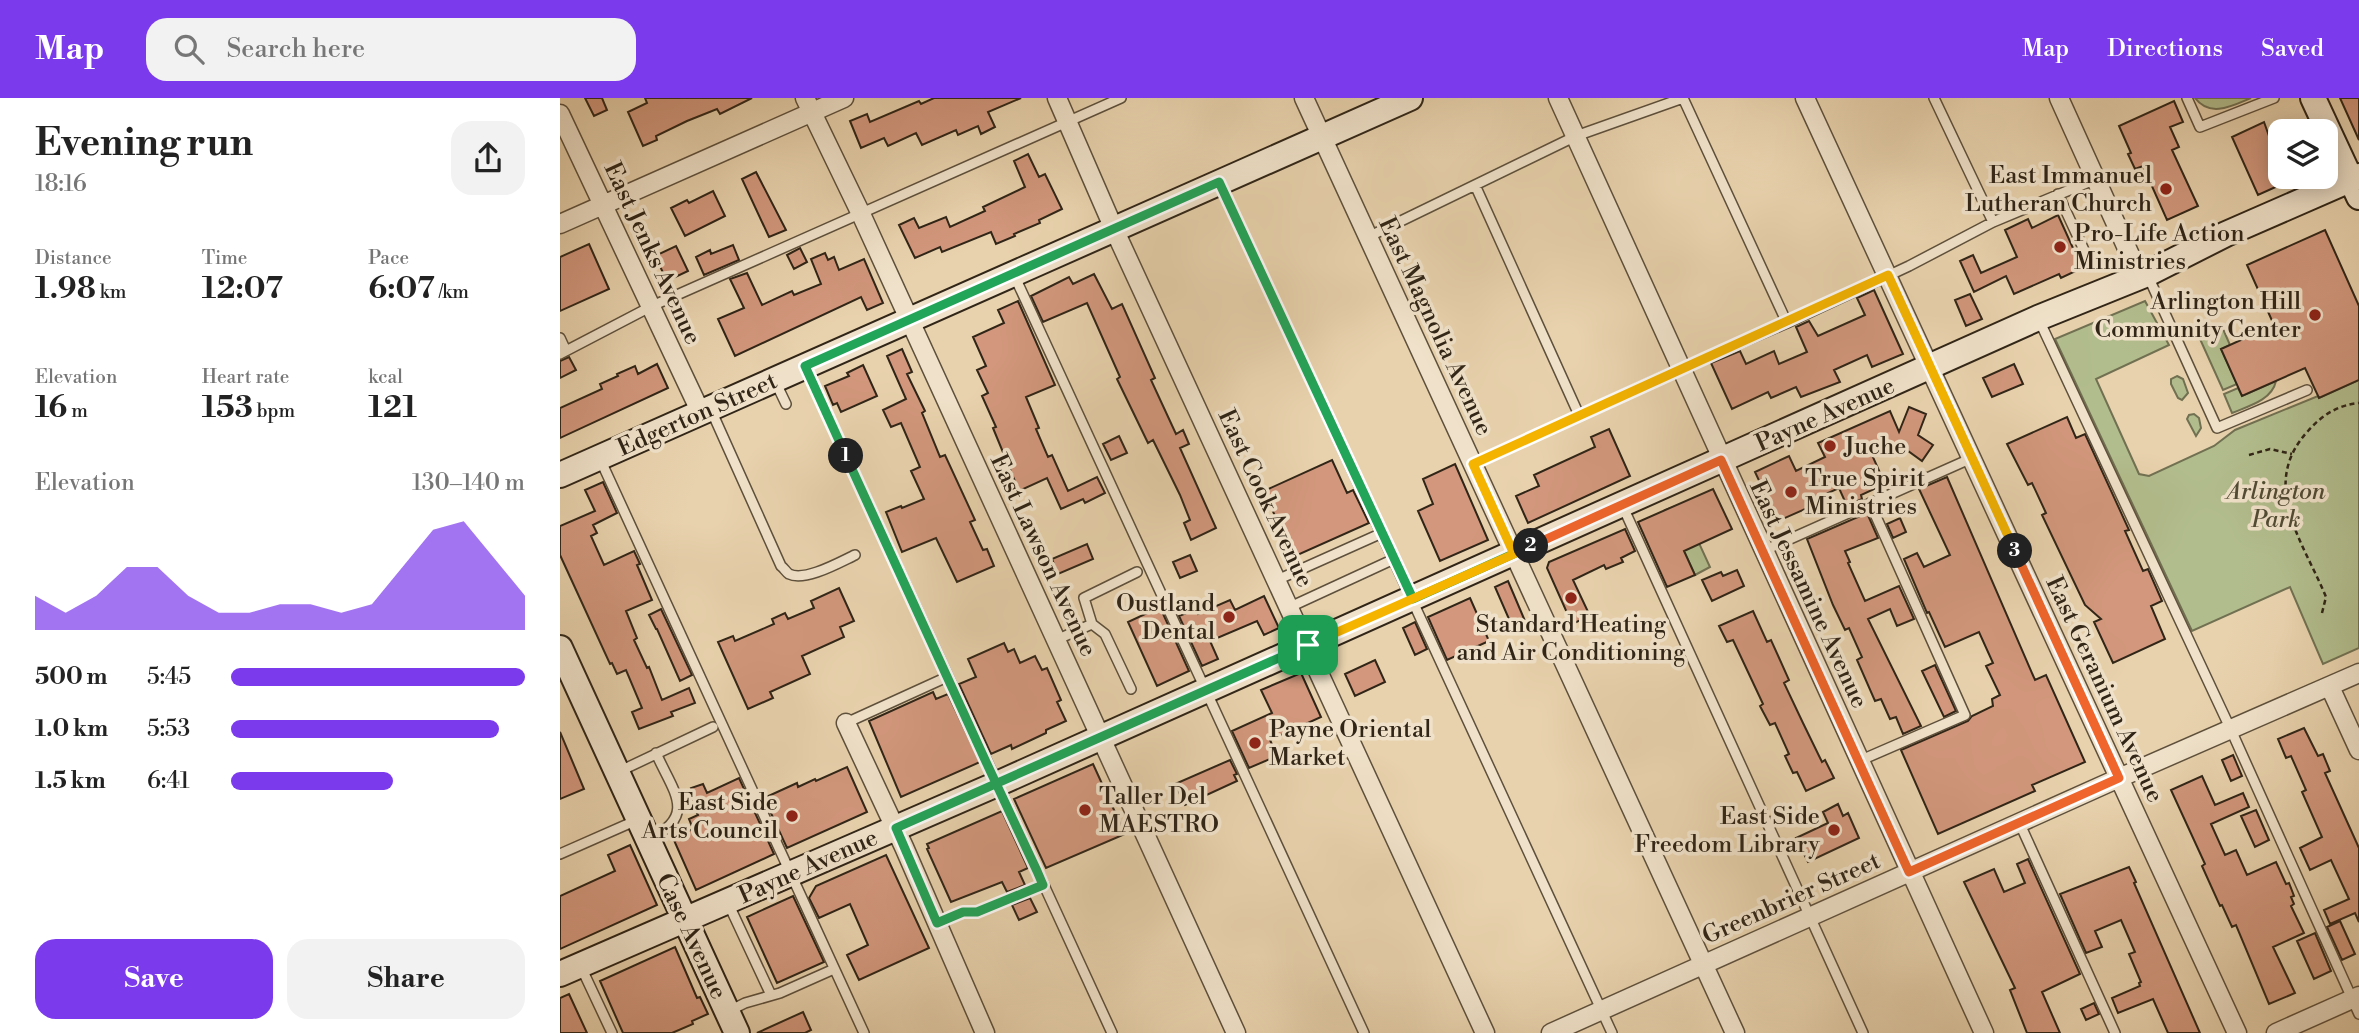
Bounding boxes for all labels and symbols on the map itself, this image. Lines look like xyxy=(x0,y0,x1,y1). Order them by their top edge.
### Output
street label: East Jenks Avenue xyxy=(597,158,707,349)
place label: East Immanuel Lutheran Church xyxy=(1965,161,2152,219)
marker: East Immanuel Lutheran Church xyxy=(2158,181,2174,197)
street label: East Magnolia Avenue xyxy=(1371,212,1499,440)
place label: Pro-Life Action Ministries xyxy=(2074,219,2245,277)
marker: Pro-Life Action Ministries xyxy=(2052,239,2068,255)
place label: Arlington Hill Community Center xyxy=(2095,287,2301,345)
marker: Arlington Hill Community Center xyxy=(2307,307,2323,323)
street label: Edgerton Street xyxy=(613,366,782,464)
street label: Payne Avenue xyxy=(1751,371,1900,459)
street label: East Cook Avenue xyxy=(1211,405,1319,592)
place label: Juche xyxy=(1843,432,1906,462)
pin: 1 xyxy=(828,438,864,474)
marker: Juche xyxy=(1822,438,1838,454)
street label: East Lawson Avenue xyxy=(983,449,1103,661)
place label: True Spirit Ministries xyxy=(1805,464,1926,522)
street label: East Jessamine Avenue xyxy=(1742,476,1874,713)
park label: Arlington Park xyxy=(2224,477,2326,535)
marker: True Spirit Ministries xyxy=(1783,484,1799,500)
pin: 2 xyxy=(1514,528,1548,564)
pin: 3 xyxy=(1998,533,2032,568)
street label: East Geranium Avenue xyxy=(2039,572,2170,807)
place label: Oustland Dental xyxy=(1116,589,1215,647)
marker: Standard Heating and Air Conditioning xyxy=(1563,590,1579,606)
marker: Oustland Dental xyxy=(1221,609,1237,625)
place label: Standard Heating and Air Conditioning xyxy=(1456,610,1686,668)
pin xyxy=(1278,615,1338,675)
place label: Payne Oriental Market xyxy=(1269,715,1431,773)
marker: Payne Oriental Market xyxy=(1247,735,1263,751)
place label: Taller Del MAESTRO xyxy=(1099,782,1219,840)
place label: East Side Arts Council xyxy=(640,788,778,846)
marker: Taller Del MAESTRO xyxy=(1077,802,1093,818)
place label: East Side Freedom Library xyxy=(1634,802,1820,860)
marker: East Side Arts Council xyxy=(784,808,800,824)
marker: East Side Freedom Library xyxy=(1826,822,1842,838)
street label: Payne Avenue xyxy=(734,823,883,911)
street label: Greenbrier Street xyxy=(1698,846,1885,952)
street label: Case Avenue xyxy=(649,869,733,1004)

